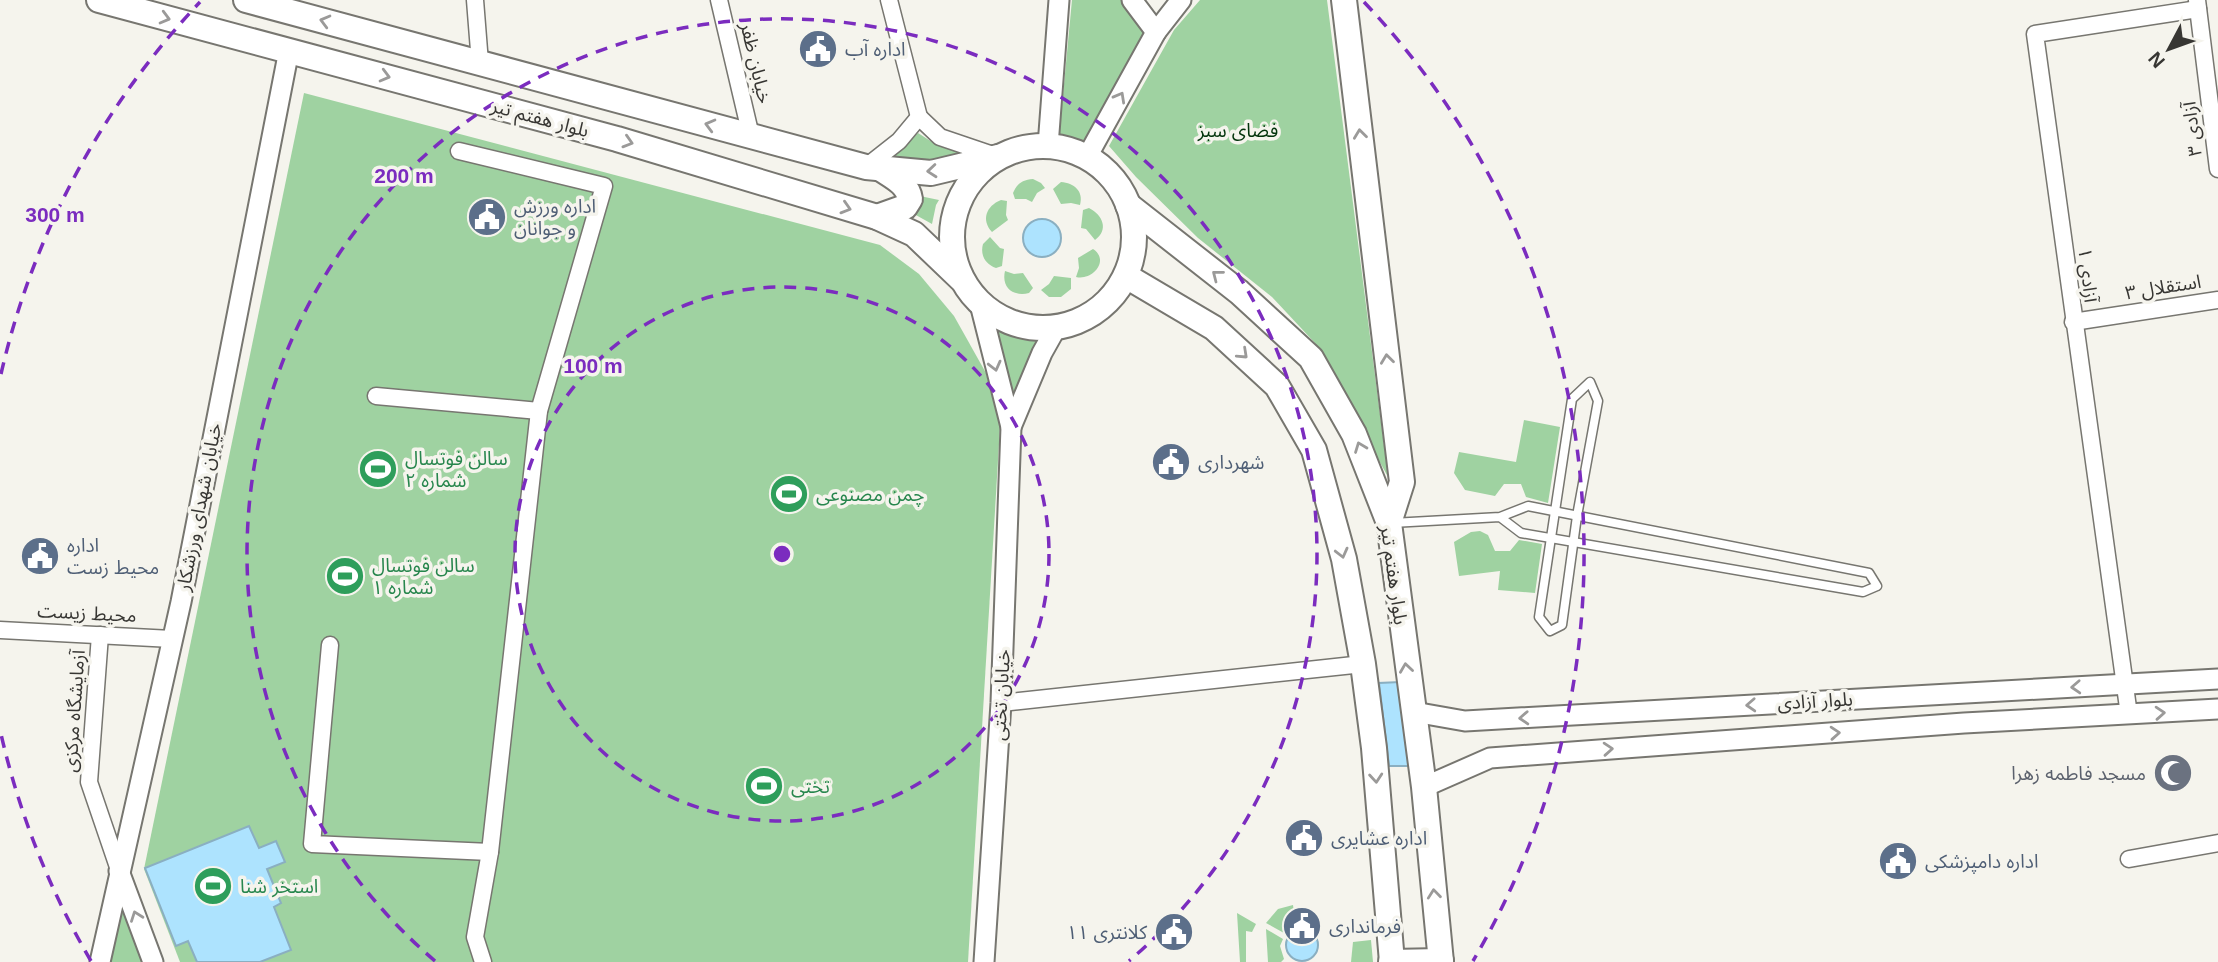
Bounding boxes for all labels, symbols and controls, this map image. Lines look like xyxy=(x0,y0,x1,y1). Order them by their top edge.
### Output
one-way arrow xyxy=(159,9,171,24)
north arrow xyxy=(2134,14,2204,84)
one-way arrow xyxy=(319,15,331,29)
street label: خیابان ظفر xyxy=(735,19,776,106)
public building icon: اداره آب xyxy=(797,28,839,70)
place label: اداره آب xyxy=(845,39,906,61)
text: N xyxy=(2144,48,2169,72)
one-way arrow xyxy=(379,68,391,83)
one-way arrow xyxy=(1112,92,1125,105)
street label: بلوار هفتم تیر xyxy=(487,95,591,145)
street label: آزادی ۳ xyxy=(2178,99,2207,158)
one-way arrow xyxy=(704,119,716,133)
park label: فضای سبز xyxy=(1197,120,1278,142)
one-way arrow xyxy=(1352,128,1367,139)
one-way arrow xyxy=(622,134,634,149)
one-way arrow xyxy=(926,163,937,178)
text: 200 m xyxy=(374,164,434,187)
public building icon: اداره ورزش و جوانان xyxy=(466,196,508,238)
place label: اداره ورزش و جوانان xyxy=(514,196,596,240)
one-way arrow xyxy=(840,199,852,214)
text: 300 m xyxy=(25,203,85,226)
street label: آزادی ۱ xyxy=(2073,246,2102,305)
one-way arrow xyxy=(1212,271,1225,283)
street label: استقلال ۳ xyxy=(2124,271,2202,303)
one-way arrow xyxy=(1235,346,1248,359)
text: 100 m xyxy=(563,354,623,377)
one-way arrow xyxy=(1380,354,1395,365)
one-way arrow xyxy=(987,360,1001,372)
street label: خیابان شهدای ورزشکار xyxy=(172,421,227,594)
public building icon: شهرداری xyxy=(1150,441,1192,483)
one-way arrow xyxy=(1354,442,1368,454)
sports icon: سالن فوتسال شماره ۲ xyxy=(357,448,399,490)
place label: سالن فوتسال شماره ۲ xyxy=(405,448,508,492)
place label: شهرداری xyxy=(1198,452,1264,474)
sports icon: چمن مصنوعی xyxy=(768,473,810,515)
place label: چمن مصنوعی xyxy=(816,484,924,507)
street label: بلوار هفتم تیر xyxy=(1373,523,1411,627)
public building icon: اداره محیط زست xyxy=(19,535,61,577)
place label: اداره محیط زست xyxy=(67,535,159,579)
centre of rings xyxy=(770,542,794,566)
one-way arrow xyxy=(1334,547,1348,559)
sports icon: سالن فوتسال شماره ۱ xyxy=(324,555,366,597)
place label: سالن فوتسال شماره ۱ xyxy=(372,555,475,599)
street label: محیط زیست xyxy=(37,600,137,627)
street label: آزمایشگاه مرکزی xyxy=(59,648,90,773)
street label: خیابان تختی xyxy=(988,649,1015,741)
one-way arrow xyxy=(1399,663,1414,674)
one-way arrow xyxy=(2071,679,2082,694)
street label: بلوار آزادی xyxy=(1777,689,1853,714)
one-way arrow xyxy=(1746,697,1757,712)
one-way arrow xyxy=(2154,706,2165,721)
one-way arrow xyxy=(1519,710,1530,725)
one-way arrow xyxy=(1830,726,1841,741)
one-way arrow xyxy=(1603,742,1614,757)
mosque icon: مسجد فاطمه زهرا xyxy=(2152,752,2194,794)
place label: مسجد فاطمه زهرا xyxy=(2011,763,2146,785)
sports icon: تختی xyxy=(743,765,785,807)
one-way arrow xyxy=(1368,773,1383,784)
place label: تختی xyxy=(791,776,830,798)
public building icon: اداره عشایری xyxy=(1283,817,1325,859)
place label: اداره عشایری xyxy=(1331,828,1427,850)
public building icon: اداره دامپزشکی xyxy=(1877,840,1919,882)
place label: اداره دامپزشکی xyxy=(1925,851,2038,874)
sports icon: استخر شنا xyxy=(192,865,234,907)
place label: استخر شنا xyxy=(240,876,318,898)
one-way arrow xyxy=(1427,888,1442,899)
public building icon: فرمانداری xyxy=(1281,905,1323,947)
one-way arrow xyxy=(130,910,144,923)
public building icon: کلانتری ۱۱ xyxy=(1153,911,1195,953)
place label: فرمانداری xyxy=(1329,916,1401,938)
place label: کلانتری ۱۱ xyxy=(1067,922,1148,944)

